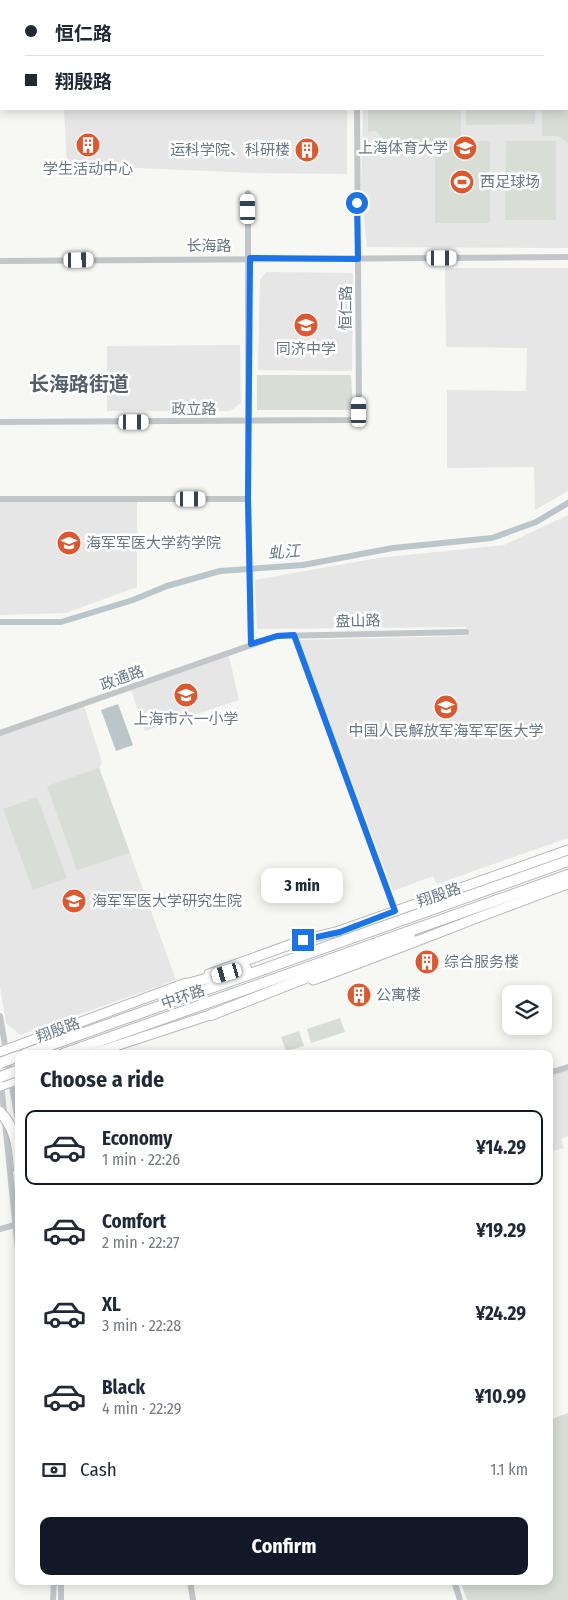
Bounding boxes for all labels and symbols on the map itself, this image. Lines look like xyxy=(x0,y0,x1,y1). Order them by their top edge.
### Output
building icon: 学生活动中心 xyxy=(75,132,101,158)
school or university icon: 上海体育大学 xyxy=(452,135,478,161)
building icon: 运科学院、科研楼 xyxy=(294,137,320,163)
place label: 上海体育大学 xyxy=(358,139,448,157)
place label: 运科学院、科研楼 xyxy=(170,141,290,159)
place label: 学生活动中心 xyxy=(43,160,133,178)
sports icon: 西足球场 xyxy=(449,169,475,195)
place label: 西足球场 xyxy=(480,173,540,191)
route start xyxy=(346,192,368,214)
car xyxy=(240,194,255,224)
street label: 长海路 xyxy=(186,237,232,255)
car xyxy=(427,251,457,266)
car xyxy=(63,252,94,268)
street label: 恒仁路 xyxy=(337,285,355,331)
school or university icon: 同济中学 xyxy=(293,312,319,338)
place label: 同济中学 xyxy=(276,340,336,358)
district label: 长海路街道 xyxy=(29,372,129,396)
car xyxy=(351,397,366,427)
street label: 政立路 xyxy=(171,400,217,418)
car xyxy=(119,415,149,430)
car xyxy=(176,492,206,507)
school or university icon: 海军军医大学药学院 xyxy=(56,530,82,556)
place label: 海军军医大学药学院 xyxy=(86,534,221,552)
water label: 虬江 xyxy=(267,541,303,563)
street label: 盘山路 xyxy=(335,612,381,630)
street label: 政通路 xyxy=(98,662,146,694)
school or university icon: 上海市六一小学 xyxy=(173,682,199,708)
school or university icon: 中国人民解放军海军军医大学 xyxy=(433,694,459,720)
place label: 上海市六一小学 xyxy=(133,710,239,728)
place label: 中国人民解放军海军军医大学 xyxy=(348,722,544,740)
callout: 3 min xyxy=(262,868,344,902)
street label: 翔殷路 xyxy=(415,879,463,911)
school or university icon: 海军军医大学研究生院 xyxy=(61,888,87,914)
place label: 海军军医大学研究生院 xyxy=(92,892,242,910)
route end xyxy=(292,929,314,951)
building icon: 综合服务楼 xyxy=(414,949,440,975)
place label: 综合服务楼 xyxy=(444,953,519,971)
car xyxy=(210,962,243,984)
street label: 中环路 xyxy=(159,981,207,1013)
building icon: 公寓楼 xyxy=(346,982,372,1008)
place label: 公寓楼 xyxy=(376,986,421,1004)
street label: 翔殷路 xyxy=(34,1014,82,1046)

